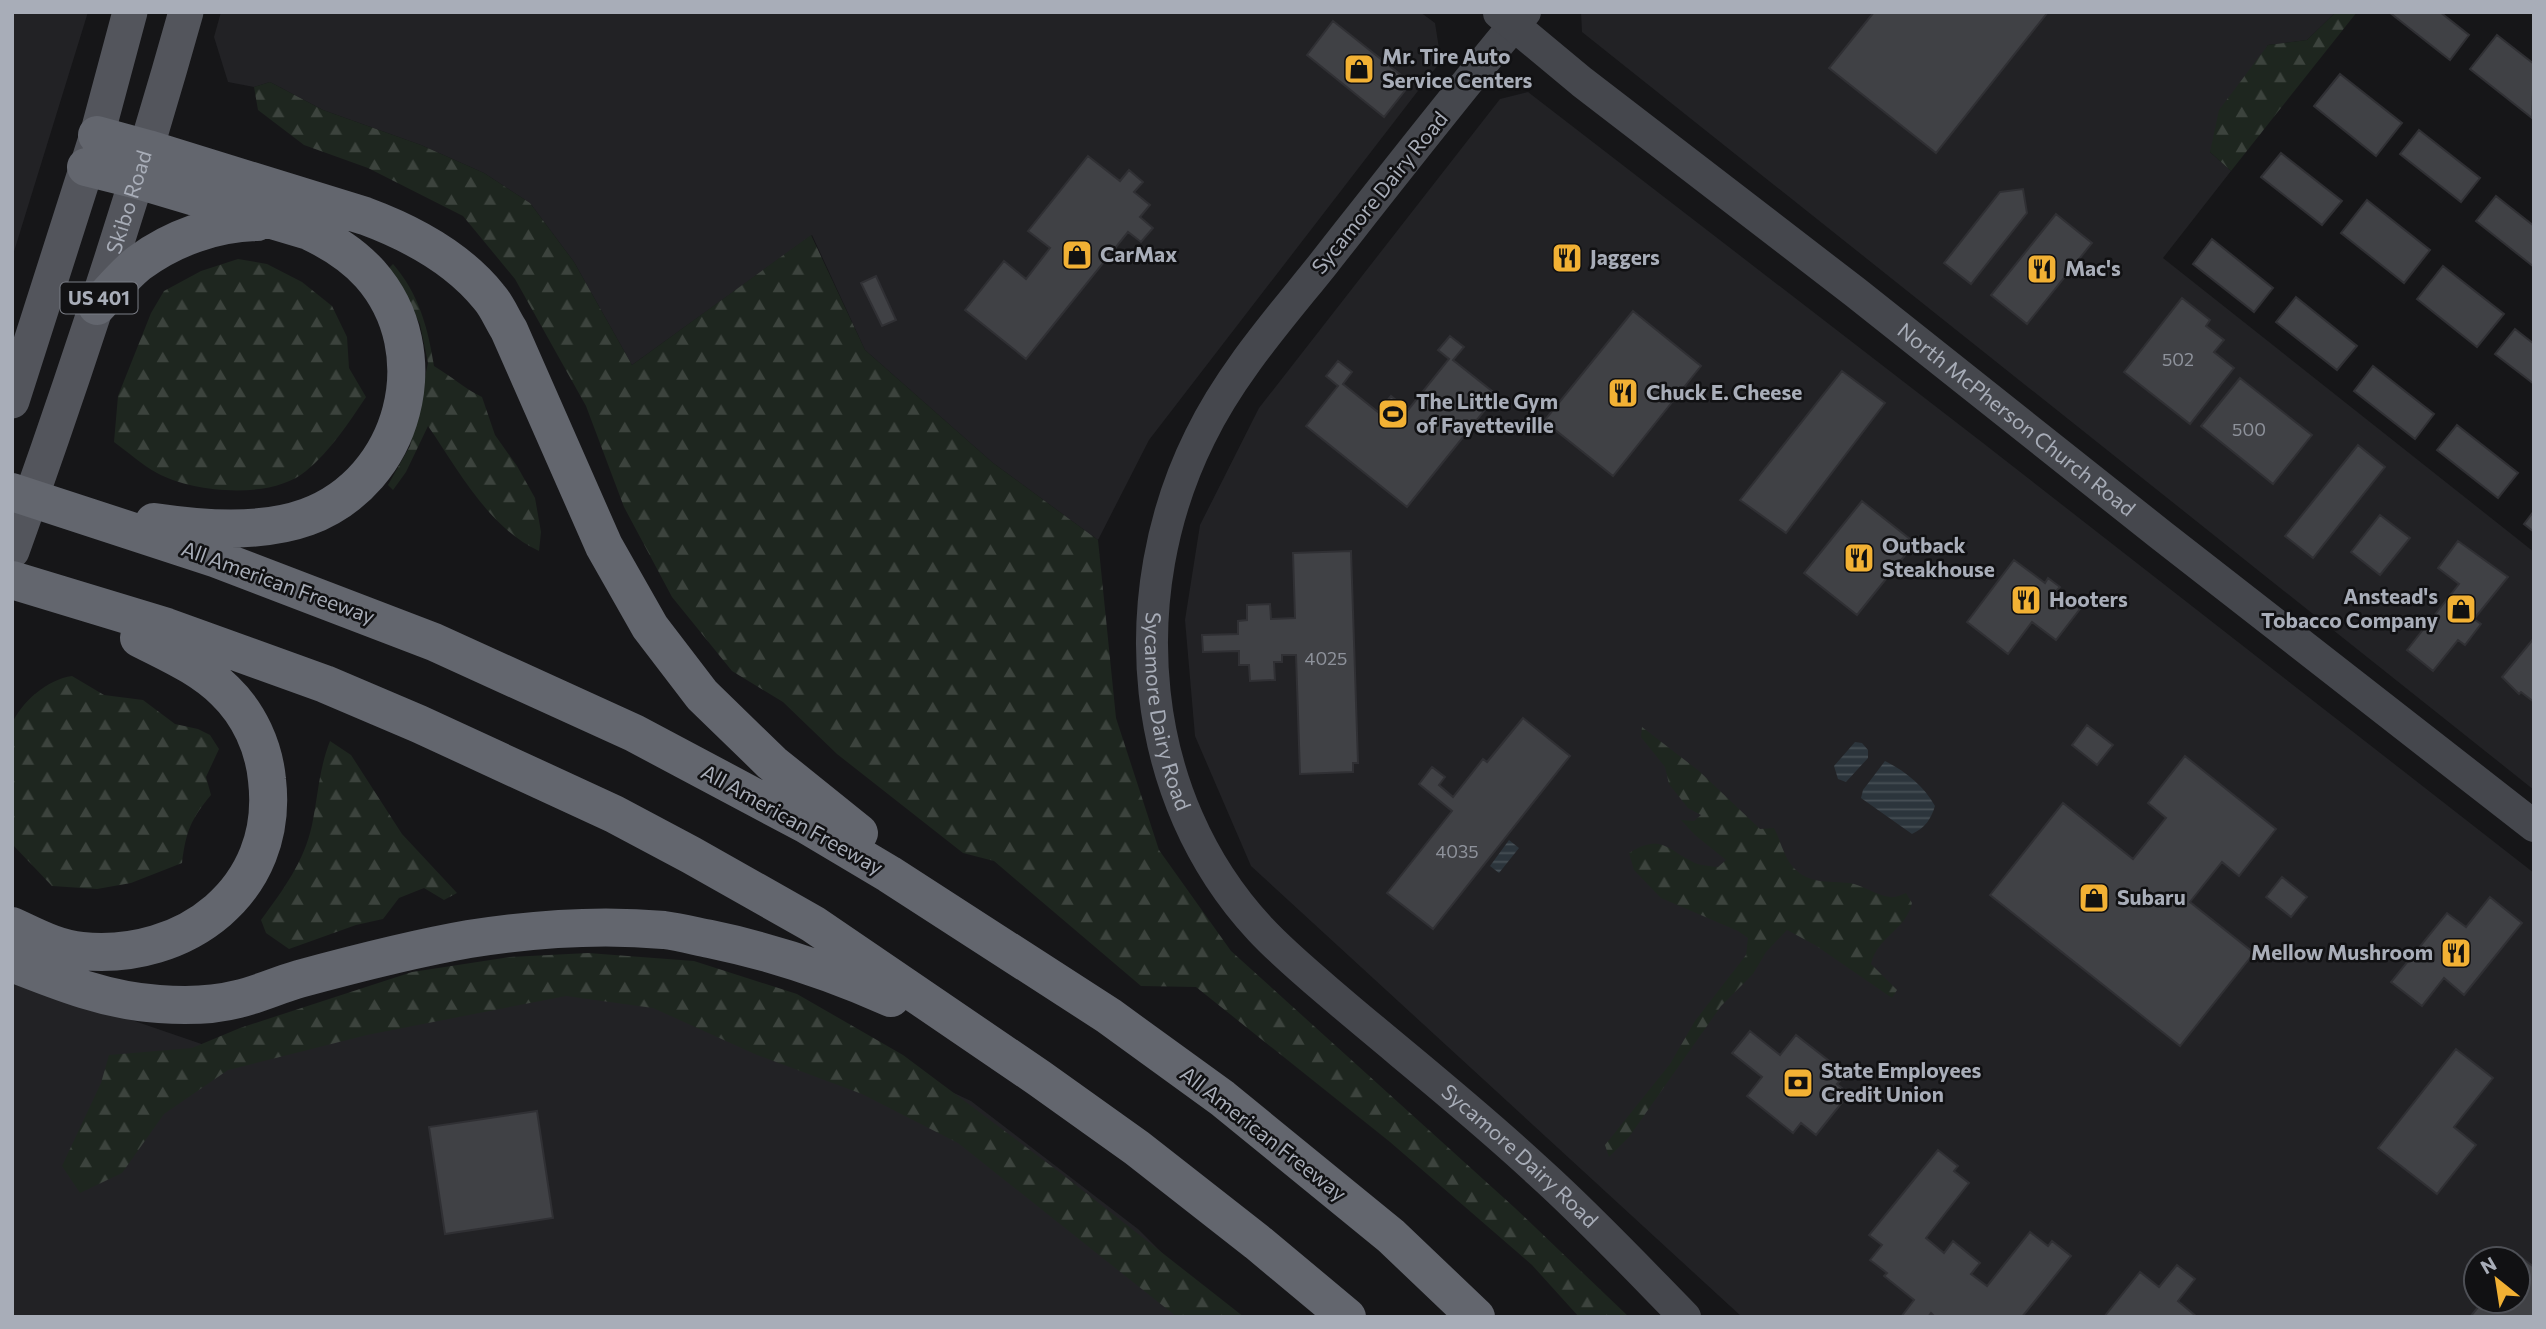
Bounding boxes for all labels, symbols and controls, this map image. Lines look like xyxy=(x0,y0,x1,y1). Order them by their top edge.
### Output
place label: Mr. Tire Auto Service Centers xyxy=(1382,43,1533,92)
shop icon: Mr. Tire Auto Service Centers xyxy=(1342,52,1376,86)
street label: Sycamore Dairy Road xyxy=(1306,106,1452,278)
street label: Skibo Road xyxy=(100,147,156,257)
shop icon: CarMax xyxy=(1060,238,1094,272)
place label: CarMax xyxy=(1100,241,1177,266)
restaurant icon: Jaggers xyxy=(1550,241,1584,275)
place label: Jaggers xyxy=(1590,244,1660,269)
restaurant icon: Mac's xyxy=(2025,252,2059,286)
place label: Mac's xyxy=(2065,255,2121,280)
road number: US 401 xyxy=(60,282,138,314)
street label: North McPherson Church Road xyxy=(1893,317,2141,521)
house number: 502 xyxy=(2162,348,2194,370)
restaurant icon: Chuck E. Cheese xyxy=(1606,376,1640,410)
place label: Chuck E. Cheese xyxy=(1646,379,1802,404)
place label: The Little Gym of Fayetteville xyxy=(1416,388,1558,437)
sports icon: The Little Gym of Fayetteville xyxy=(1376,397,1410,431)
house number: 500 xyxy=(2232,418,2266,440)
place label: Outback Steakhouse xyxy=(1882,532,1995,581)
street label: All American Freeway xyxy=(178,535,379,628)
restaurant icon: Outback Steakhouse xyxy=(1842,541,1876,575)
restaurant icon: Hooters xyxy=(2009,583,2043,617)
place label: Anstead's Tobacco Company xyxy=(2261,583,2438,632)
place label: Hooters xyxy=(2049,586,2128,611)
shop icon: Anstead's Tobacco Company xyxy=(2444,592,2478,626)
street label: Sycamore Dairy Road xyxy=(1141,611,1197,814)
house number: 4025 xyxy=(1305,647,1347,669)
street label: All American Freeway xyxy=(697,758,888,879)
house number: 4035 xyxy=(1435,840,1479,862)
shop icon: Subaru xyxy=(2077,881,2111,915)
place label: Subaru xyxy=(2117,884,2186,909)
restaurant icon: Mellow Mushroom xyxy=(2439,936,2473,970)
place label: Mellow Mushroom xyxy=(2251,939,2433,964)
place label: State Employees Credit Union xyxy=(1821,1057,1982,1106)
street label: All American Freeway xyxy=(1176,1060,1352,1206)
bank icon: State Employees Credit Union xyxy=(1781,1066,1815,1100)
street label: Sycamore Dairy Road xyxy=(1437,1078,1604,1232)
north arrow xyxy=(2462,1245,2532,1315)
text: N xyxy=(2476,1251,2500,1278)

